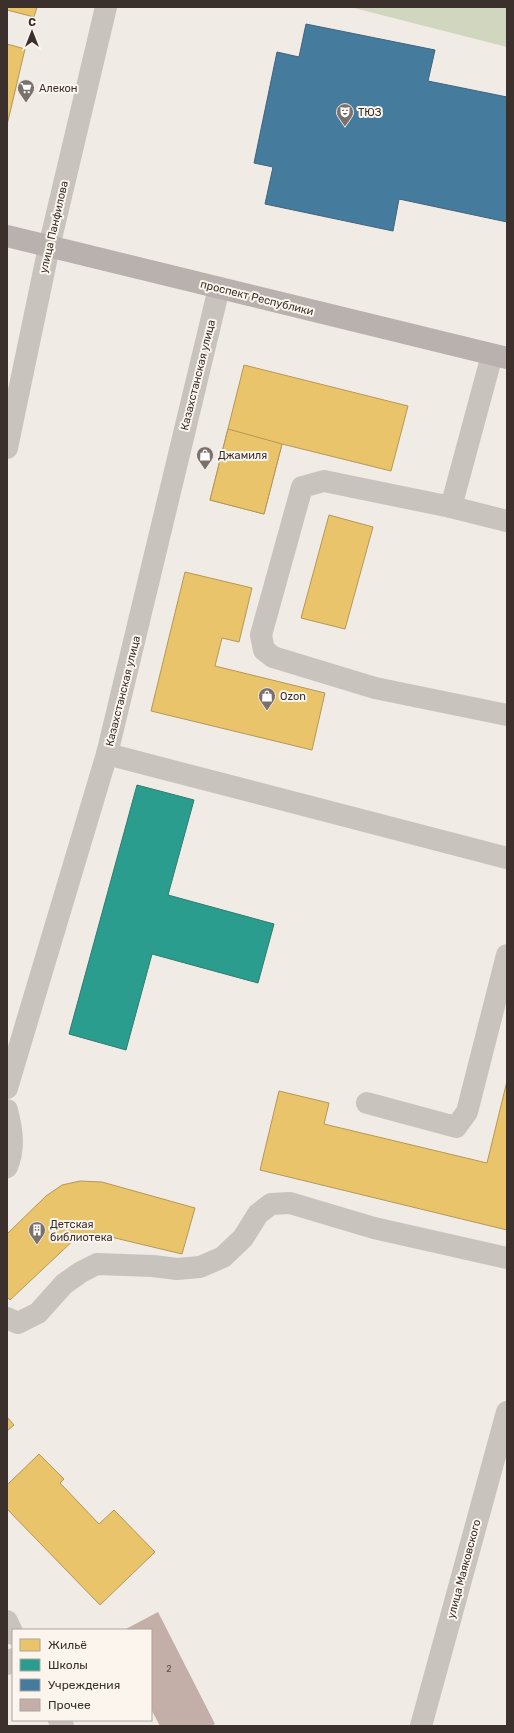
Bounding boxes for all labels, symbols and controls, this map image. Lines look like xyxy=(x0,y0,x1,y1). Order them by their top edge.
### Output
north arrow xyxy=(12,12,52,52)
text: С xyxy=(28,16,36,29)
supermarket icon: Алекон xyxy=(16,78,36,103)
place label: Алекон xyxy=(39,82,78,95)
theatre icon: ТЮЗ xyxy=(335,102,355,127)
place label: ТЮЗ xyxy=(358,106,382,119)
street label: улица Панфилова xyxy=(37,180,71,274)
street label: проспект Республики xyxy=(199,278,315,318)
street label: Казахстанская улица xyxy=(178,318,218,432)
shop icon: Джамиля xyxy=(195,445,215,470)
place label: Джамиля xyxy=(218,449,267,462)
street label: Казахстанская улица xyxy=(103,634,143,748)
shop icon: Ozon xyxy=(257,686,277,711)
place label: Ozon xyxy=(280,690,306,703)
place label: Детская библиотека xyxy=(50,1218,113,1244)
building icon: Детская библиотека xyxy=(27,1220,47,1245)
street label: улица Маяковского xyxy=(444,1518,484,1620)
legend xyxy=(12,1629,152,1721)
text: Жильё xyxy=(48,1638,87,1652)
text: Школы xyxy=(48,1658,88,1672)
house number: 2 xyxy=(166,1664,172,1674)
text: Учреждения xyxy=(48,1678,120,1692)
text: Прочее xyxy=(48,1698,91,1712)

